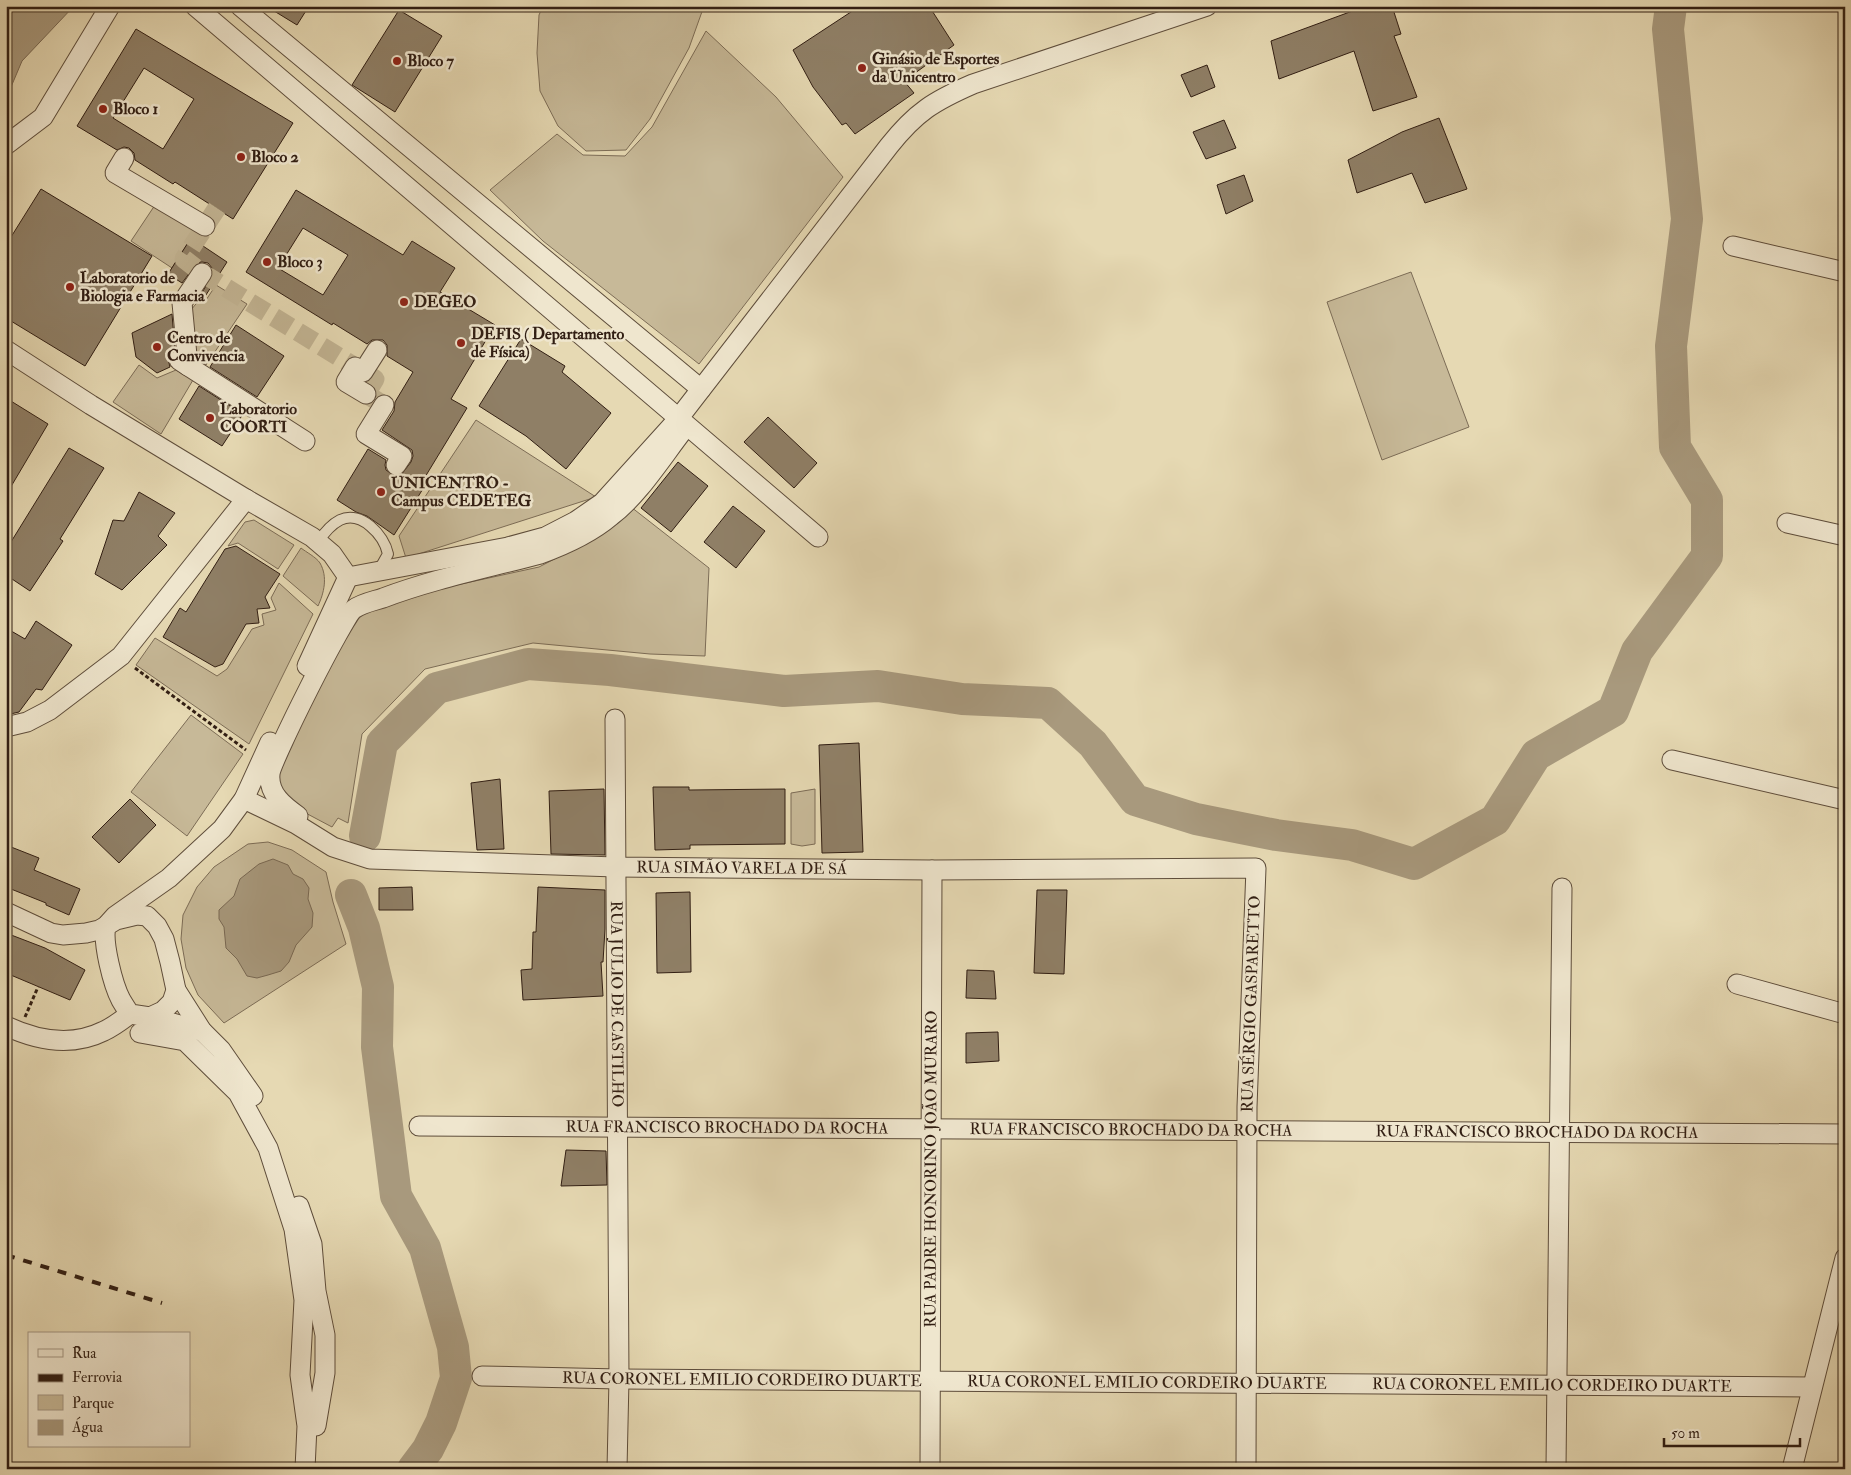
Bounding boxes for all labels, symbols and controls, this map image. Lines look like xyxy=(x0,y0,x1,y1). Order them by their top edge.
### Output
place label: Ginásio de Esportes da Unicentro xyxy=(872,49,1000,87)
place label: Bloco 7 xyxy=(407,51,455,71)
marker: Bloco 7 xyxy=(391,55,403,67)
marker: Ginásio de Esportes da Unicentro xyxy=(856,62,868,74)
place label: Bloco 1 xyxy=(113,99,159,119)
marker: Bloco 1 xyxy=(97,103,109,115)
place label: Bloco 2 xyxy=(251,147,299,167)
marker: Bloco 2 xyxy=(235,151,247,163)
place label: Bloco 3 xyxy=(277,252,323,272)
marker: Bloco 3 xyxy=(261,256,273,268)
place label: Laboratorio de Biologia e Farmacia xyxy=(80,268,205,307)
marker: Laboratorio de Biologia e Farmacia xyxy=(64,281,76,293)
place label: DEGEO xyxy=(414,292,476,312)
marker: DEGEO xyxy=(398,296,410,308)
place label: DEFIS ( Departamento de Física) xyxy=(471,324,624,362)
place label: Centro de Convivencia xyxy=(167,328,245,366)
marker: DEFIS ( Departamento de Física) xyxy=(455,337,467,349)
marker: Centro de Convivencia xyxy=(151,341,163,353)
place label: Laboratorio COORTI xyxy=(220,399,297,437)
marker: Laboratorio COORTI xyxy=(204,412,216,424)
place label: UNICENTRO - Campus CEDETEG xyxy=(391,473,532,512)
marker: UNICENTRO - Campus CEDETEG xyxy=(375,486,387,498)
street label: RUA SIMÃO VARELA DE SÁ xyxy=(636,857,847,879)
street label: RUA SÉRGIO GASPARETTO xyxy=(1236,895,1265,1113)
street label: RUA JULIO DE CASTILHO xyxy=(605,901,627,1107)
street label: RUA PADRE HONORINO JOÃO MURARO xyxy=(920,1010,942,1328)
street label: RUA FRANCISCO BROCHADO DA ROCHA xyxy=(565,1117,889,1139)
street label: RUA FRANCISCO BROCHADO DA ROCHA xyxy=(969,1119,1293,1141)
street label: RUA FRANCISCO BROCHADO DA ROCHA xyxy=(1375,1121,1699,1143)
legend xyxy=(28,1332,190,1448)
text: Rua xyxy=(72,1344,97,1363)
text: Ferrovia xyxy=(72,1368,123,1387)
street label: RUA CORONEL EMILIO CORDEIRO DUARTE xyxy=(562,1368,922,1391)
street label: RUA CORONEL EMILIO CORDEIRO DUARTE xyxy=(967,1371,1327,1394)
street label: RUA CORONEL EMILIO CORDEIRO DUARTE xyxy=(1372,1374,1732,1396)
text: Parque xyxy=(72,1394,114,1413)
scale bar xyxy=(1664,1415,1800,1447)
text: Água xyxy=(71,1416,104,1437)
text: 50 m xyxy=(1671,1424,1700,1443)

